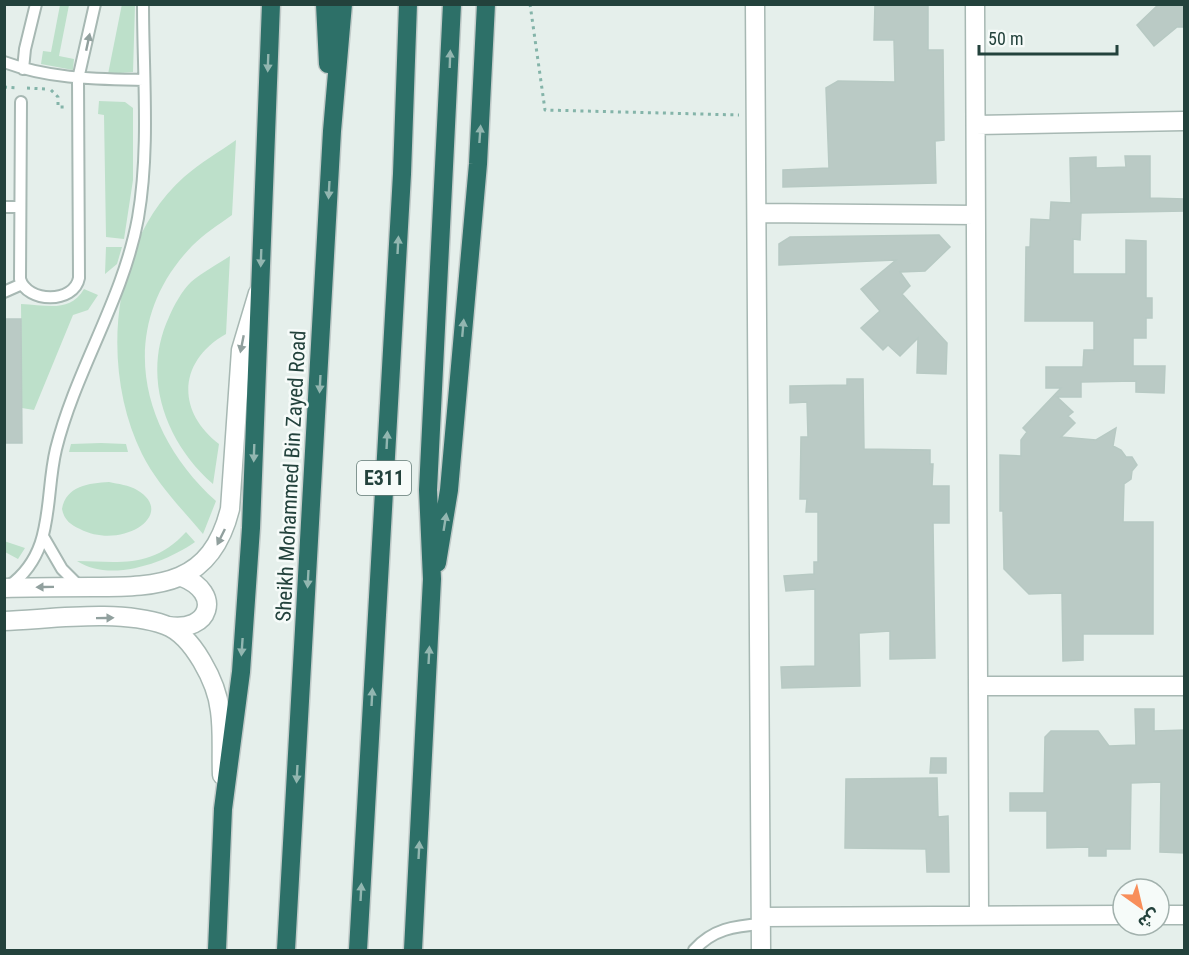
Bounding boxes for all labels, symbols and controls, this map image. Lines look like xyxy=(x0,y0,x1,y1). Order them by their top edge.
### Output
scale bar xyxy=(979,18,1117,56)
text: 50 m xyxy=(988,28,1023,49)
one-way arrow xyxy=(84,32,93,51)
one-way arrow xyxy=(445,50,455,69)
one-way arrow xyxy=(264,53,273,72)
one-way arrow xyxy=(475,124,485,143)
one-way arrow xyxy=(325,180,334,199)
one-way arrow xyxy=(393,236,402,255)
one-way arrow xyxy=(256,248,266,267)
one-way arrow xyxy=(458,318,468,337)
street label: Sheikh Mohammed Bin Zayed Road xyxy=(271,330,311,622)
one-way arrow xyxy=(237,335,246,354)
one-way arrow xyxy=(315,375,324,394)
one-way arrow xyxy=(382,430,391,449)
one-way arrow xyxy=(249,443,258,462)
road number: E311 xyxy=(357,461,411,495)
one-way arrow xyxy=(441,512,450,531)
one-way arrow xyxy=(216,529,225,546)
one-way arrow xyxy=(304,570,313,589)
one-way arrow xyxy=(36,583,55,592)
one-way arrow xyxy=(95,613,114,623)
one-way arrow xyxy=(238,638,247,657)
one-way arrow xyxy=(424,646,433,665)
one-way arrow xyxy=(368,688,377,707)
one-way arrow xyxy=(292,764,301,783)
one-way arrow xyxy=(414,841,423,860)
north arrow xyxy=(1111,877,1171,937)
one-way arrow xyxy=(357,883,366,902)
text: ش xyxy=(1135,905,1164,933)

